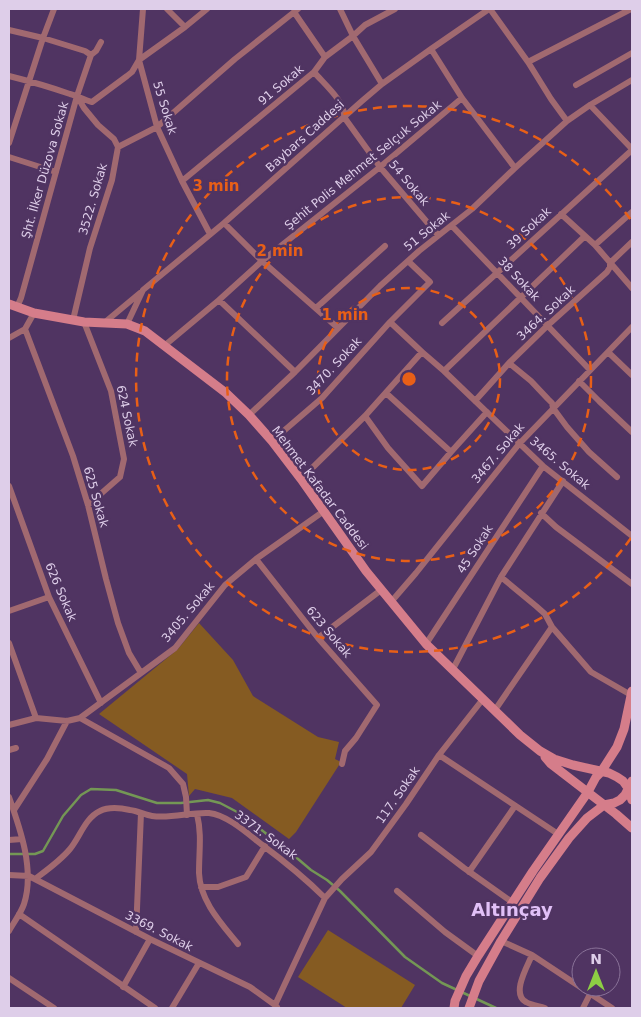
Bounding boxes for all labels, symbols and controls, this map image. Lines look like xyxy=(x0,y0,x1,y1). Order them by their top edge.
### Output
street label: 91 Sokak xyxy=(255,62,307,108)
street label: 55 Sokak xyxy=(150,80,180,136)
street label: Baybars Caddesi xyxy=(263,97,347,175)
street label: Şehit Polis Mehmet Selçuk Sokak xyxy=(282,97,444,233)
street label: Şht. İlker Düzova Sokak xyxy=(18,100,71,240)
street label: 54 Sokak xyxy=(386,157,432,209)
street label: 3522. Sokak xyxy=(76,161,110,237)
text: 3 min xyxy=(192,177,240,195)
street label: 39 Sokak xyxy=(504,204,554,252)
street label: 51 Sokak xyxy=(401,208,453,254)
text: 2 min xyxy=(256,242,304,260)
street label: 38 Sokak xyxy=(495,254,543,304)
street label: 3464. Sokak xyxy=(514,283,578,343)
text: 1 min xyxy=(321,306,369,324)
street label: 3470. Sokak xyxy=(304,334,364,398)
centre of rings xyxy=(400,370,418,388)
street label: 624 Sokak xyxy=(114,384,140,448)
street label: 3467. Sokak xyxy=(469,420,527,486)
street label: Mehmet Kafadar Caddesi xyxy=(269,423,371,553)
street label: 3465. Sokak xyxy=(527,434,593,492)
street label: 625 Sokak xyxy=(81,465,111,529)
street label: 45 Sokak xyxy=(454,522,496,576)
street label: 626 Sokak xyxy=(42,560,80,624)
street label: 3405. Sokak xyxy=(159,579,217,645)
street label: 623 Sokak xyxy=(303,603,355,661)
street label: 117. Sokak xyxy=(373,764,423,826)
street label: 3371. Sokak xyxy=(232,808,300,862)
district label: Altınçay xyxy=(471,899,553,920)
street label: 3369. Sokak xyxy=(123,908,195,954)
north arrow xyxy=(571,947,621,997)
text: N xyxy=(590,951,602,967)

